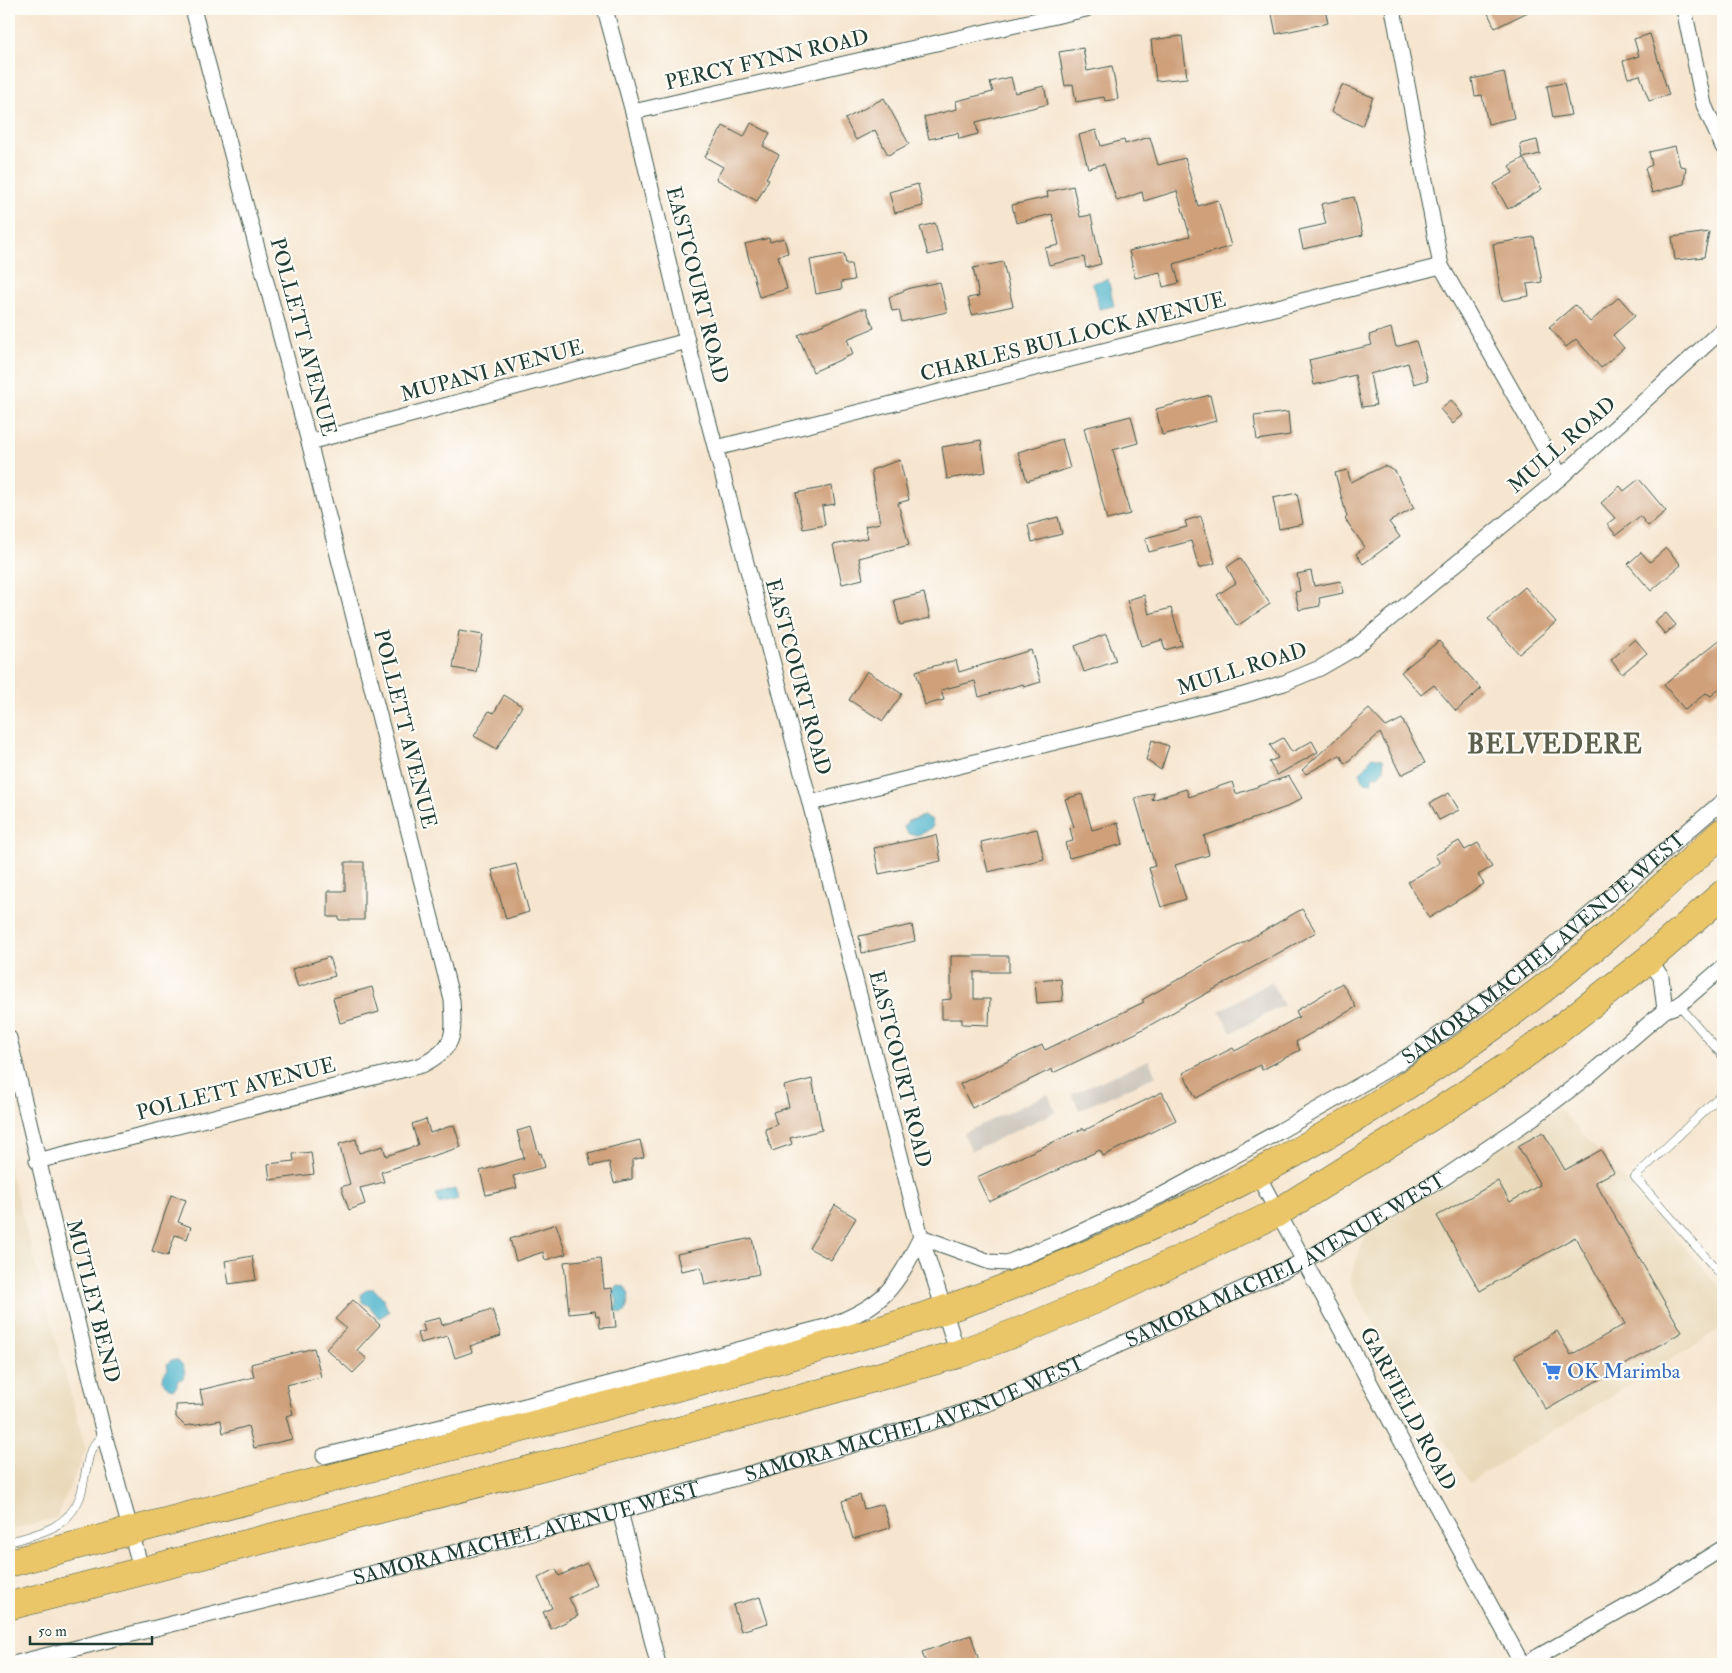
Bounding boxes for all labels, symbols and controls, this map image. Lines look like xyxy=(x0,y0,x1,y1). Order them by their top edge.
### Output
street label: PERCY FYNN ROAD xyxy=(663,23,871,97)
street label: EASTCOURT ROAD xyxy=(659,184,735,386)
street label: POLLETT AVENUE xyxy=(264,235,342,439)
street label: CHARLES BULLOCK AVENUE xyxy=(917,286,1229,388)
street label: MUPANI AVENUE xyxy=(398,334,586,408)
street label: MULL ROAD xyxy=(1502,391,1622,499)
street label: EASTCOURT ROAD xyxy=(759,576,837,778)
street label: POLLETT AVENUE xyxy=(367,627,443,831)
street label: MULL ROAD xyxy=(1174,636,1310,702)
district label: BELVEDERE xyxy=(1467,729,1643,761)
street label: SAMORA MACHEL AVENUE WEST xyxy=(1396,825,1691,1070)
street label: EASTCOURT ROAD xyxy=(862,968,938,1170)
street label: POLLETT AVENUE xyxy=(134,1051,338,1127)
street label: SAMORA MACHEL AVENUE WEST xyxy=(1121,1166,1451,1354)
street label: MUTLEY BEND xyxy=(60,1217,126,1385)
street label: GARFIELD ROAD xyxy=(1353,1323,1463,1495)
street label: SAMORA MACHEL AVENUE WEST xyxy=(742,1349,1089,1488)
place label: OK Marimba xyxy=(1567,1358,1681,1385)
supermarket icon: OK Marimba xyxy=(1541,1360,1563,1382)
street label: SAMORA MACHEL AVENUE WEST xyxy=(350,1475,704,1591)
scale bar xyxy=(30,1613,152,1645)
text: 50 m xyxy=(38,1622,67,1641)

